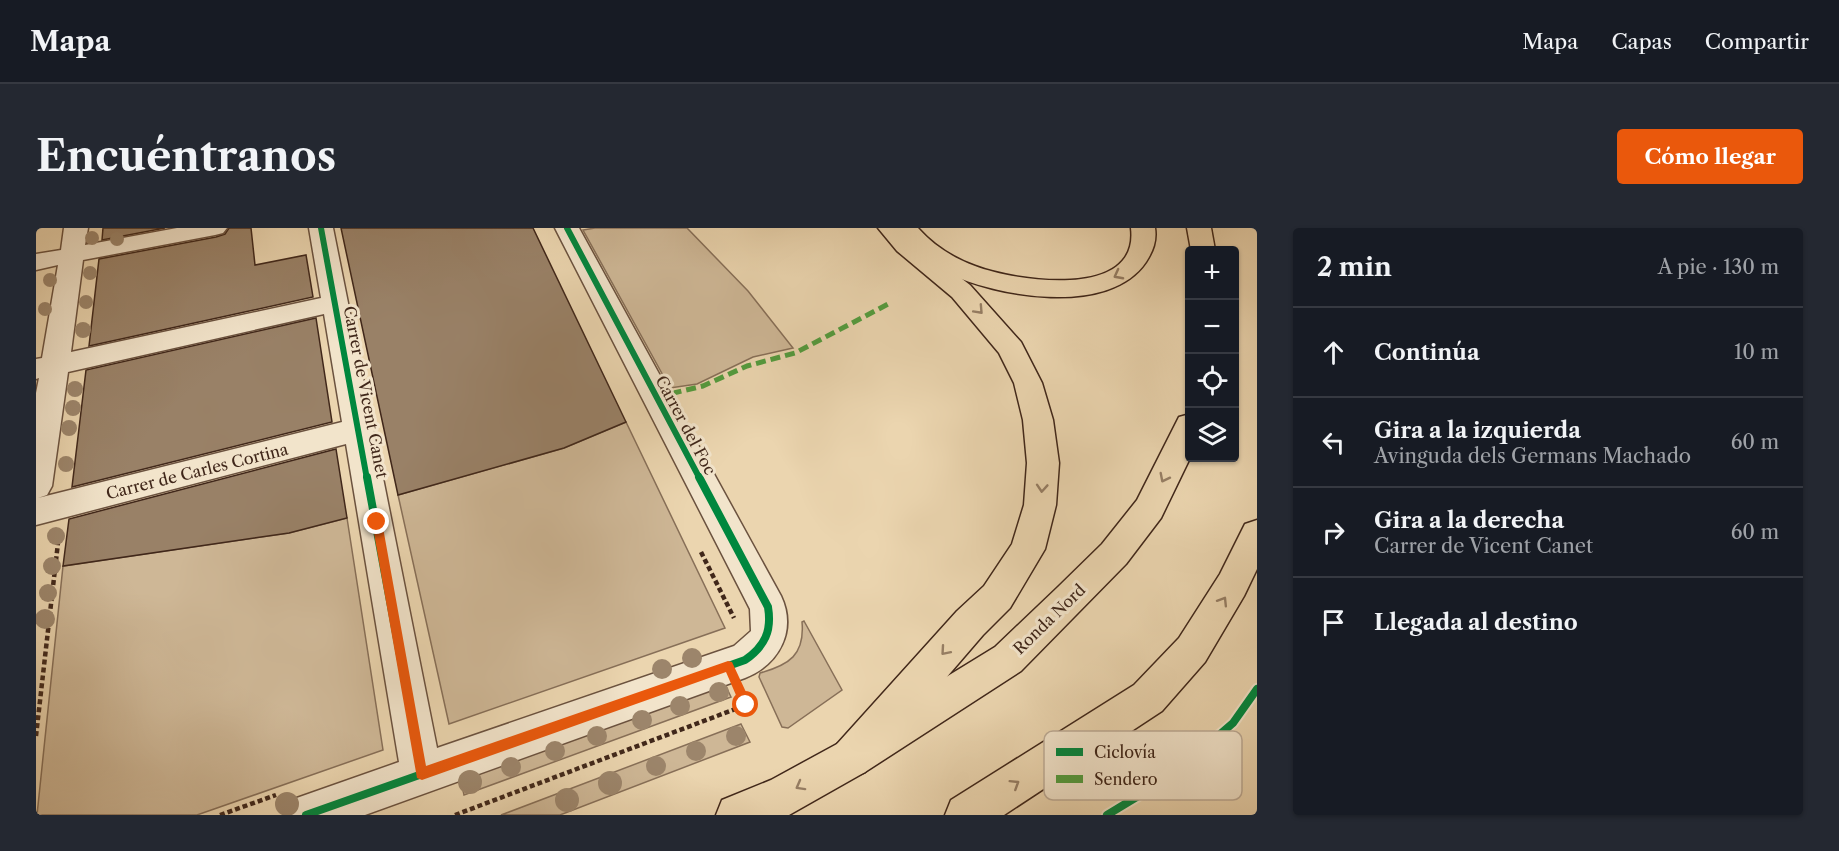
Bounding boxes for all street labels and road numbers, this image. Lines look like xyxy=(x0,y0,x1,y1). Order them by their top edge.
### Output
street label: Carrer de Vicent Canet xyxy=(339,304,393,480)
street label: Carrer del Foc xyxy=(652,372,720,478)
street label: Carrer de Carles Cortina xyxy=(104,439,291,503)
street label: Ronda Nord xyxy=(1009,579,1089,658)

